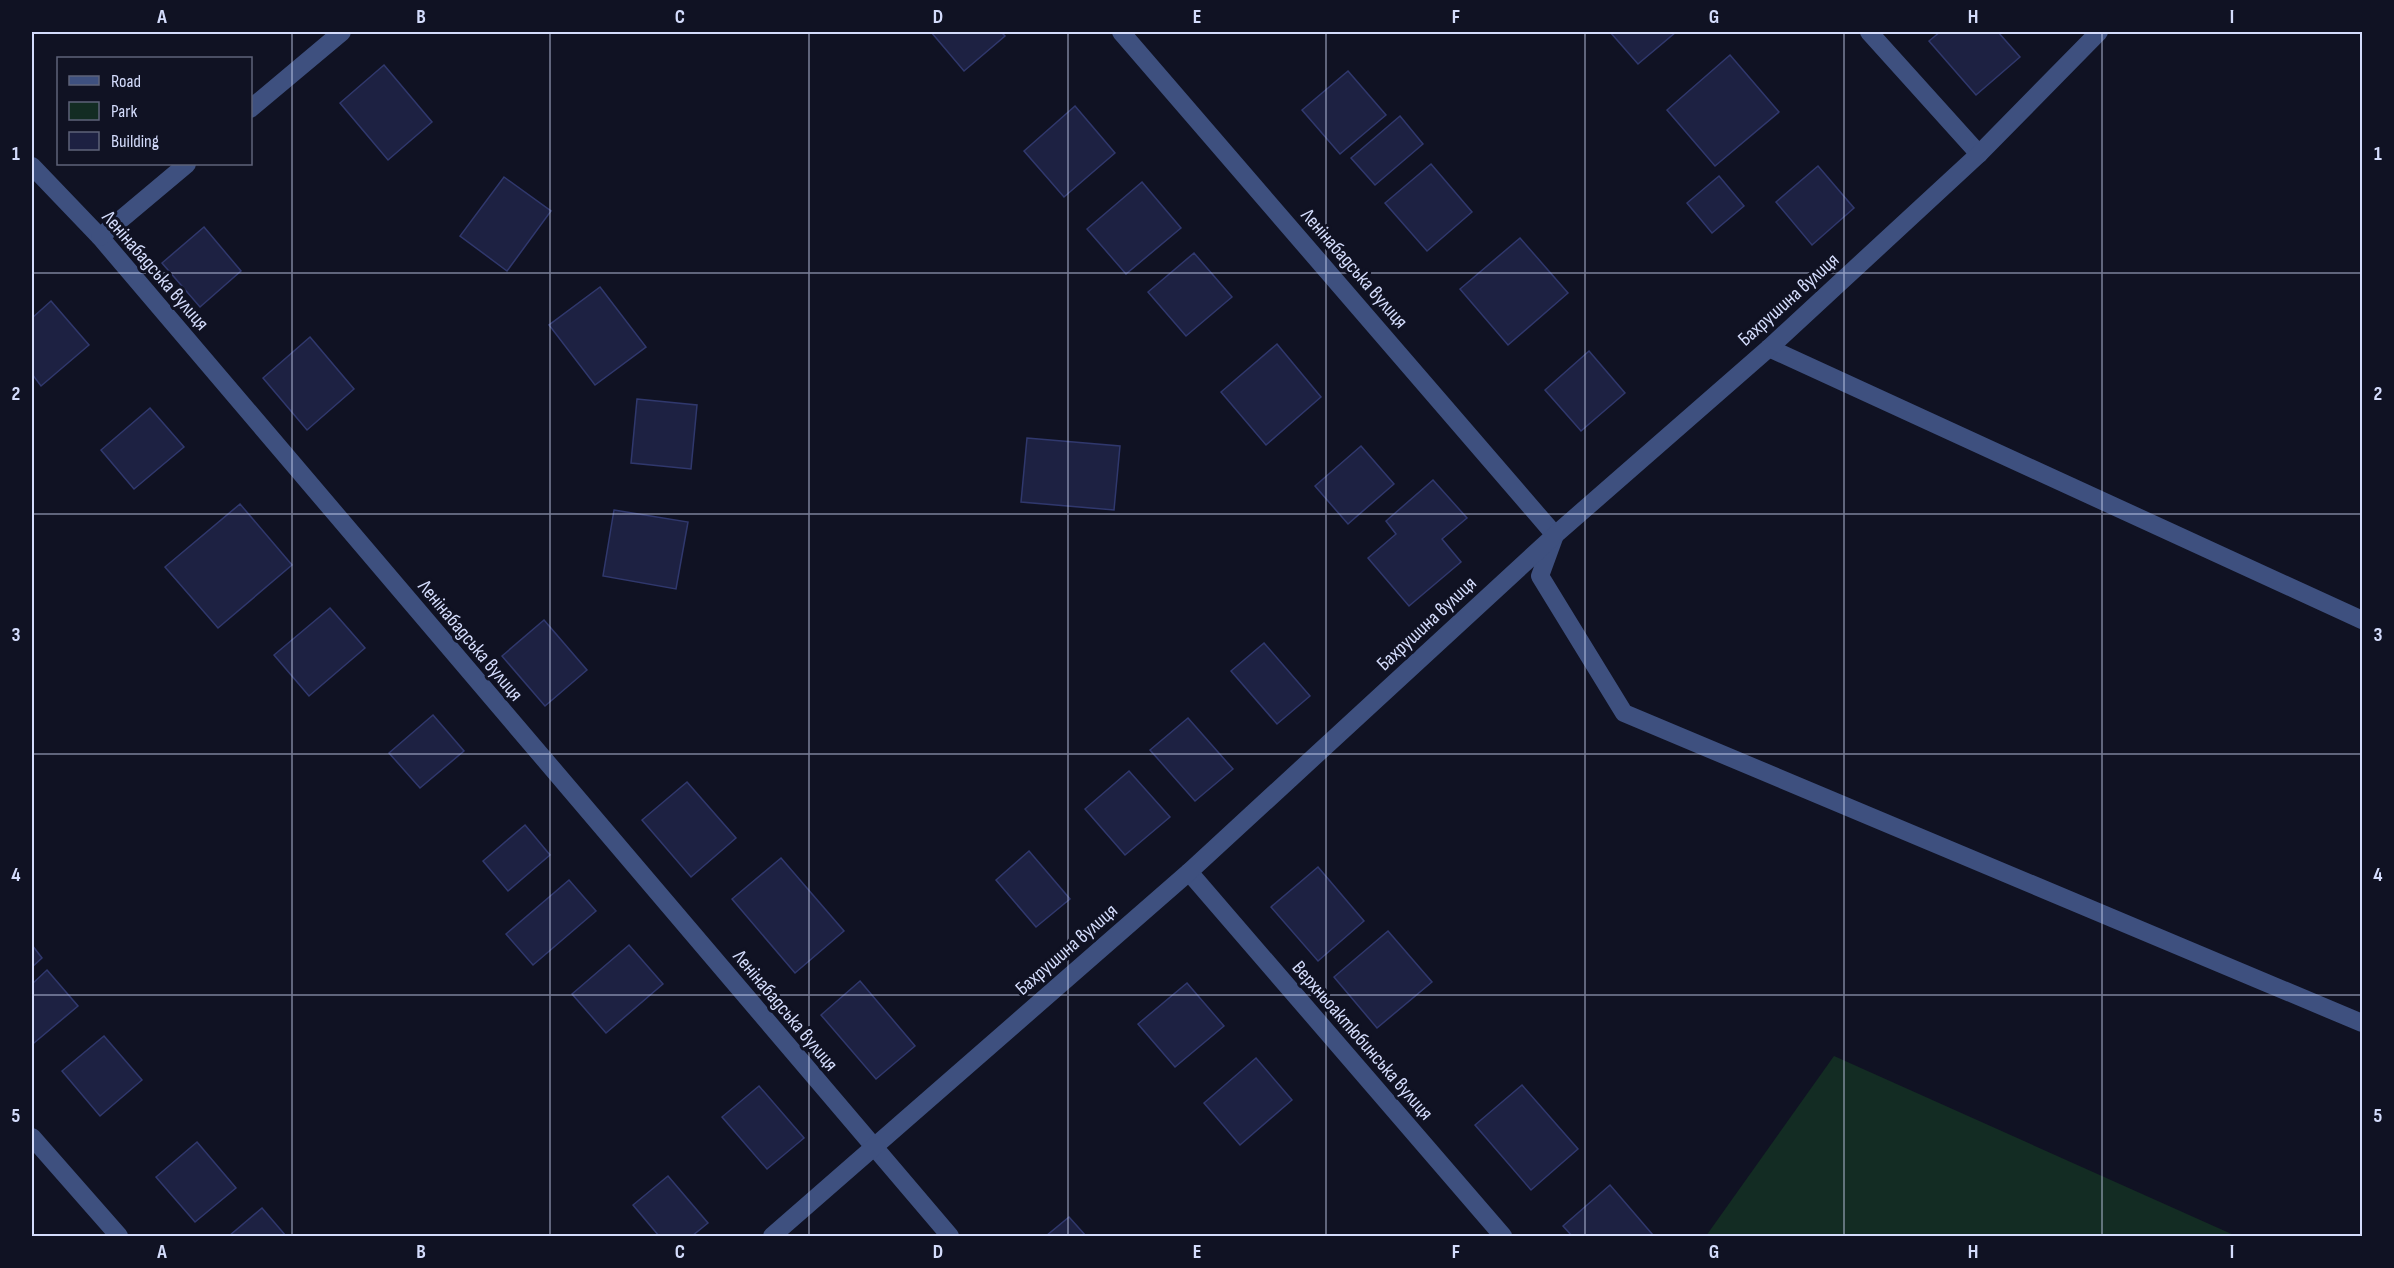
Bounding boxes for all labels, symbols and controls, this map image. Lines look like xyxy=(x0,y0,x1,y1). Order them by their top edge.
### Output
text: A xyxy=(156,5,167,29)
text: B xyxy=(416,5,426,29)
text: C xyxy=(675,5,685,29)
text: D xyxy=(933,5,943,29)
text: E xyxy=(1193,5,1201,29)
text: F xyxy=(1452,5,1460,29)
text: G xyxy=(1709,5,1719,29)
text: H xyxy=(1968,5,1978,29)
text: I xyxy=(2230,5,2234,29)
legend xyxy=(57,57,252,165)
text: Road xyxy=(111,71,141,92)
text: Park xyxy=(111,101,137,122)
text: Building xyxy=(111,131,159,152)
text: 1 xyxy=(12,142,20,166)
text: 1 xyxy=(2374,142,2382,166)
street label: Ленінабадська вулиця xyxy=(1295,203,1413,333)
street label: Ленінабадська вулиця xyxy=(96,205,214,335)
street label: Бахрушина вулиця xyxy=(1733,248,1844,351)
text: 2 xyxy=(12,382,20,406)
text: 2 xyxy=(2374,382,2382,406)
street label: Бахрушина вулиця xyxy=(1372,572,1481,676)
street label: Ленінабадська вулиця xyxy=(412,574,528,706)
text: 3 xyxy=(12,623,21,647)
text: 3 xyxy=(2374,623,2383,647)
text: 4 xyxy=(11,863,21,887)
text: 4 xyxy=(2373,863,2383,887)
street label: Бахрушина вулиця xyxy=(1011,899,1123,1001)
street label: Ленінабадська вулиця xyxy=(727,944,843,1076)
street label: Верхньоактюбинська вулиця xyxy=(1287,956,1438,1125)
text: 5 xyxy=(12,1104,21,1128)
text: 5 xyxy=(2374,1104,2383,1128)
text: A xyxy=(156,1240,167,1264)
text: B xyxy=(416,1240,426,1264)
text: C xyxy=(675,1240,685,1264)
text: D xyxy=(933,1240,943,1264)
text: E xyxy=(1193,1240,1201,1264)
text: F xyxy=(1452,1240,1460,1264)
text: G xyxy=(1709,1240,1719,1264)
text: H xyxy=(1968,1240,1978,1264)
text: I xyxy=(2230,1240,2234,1264)

